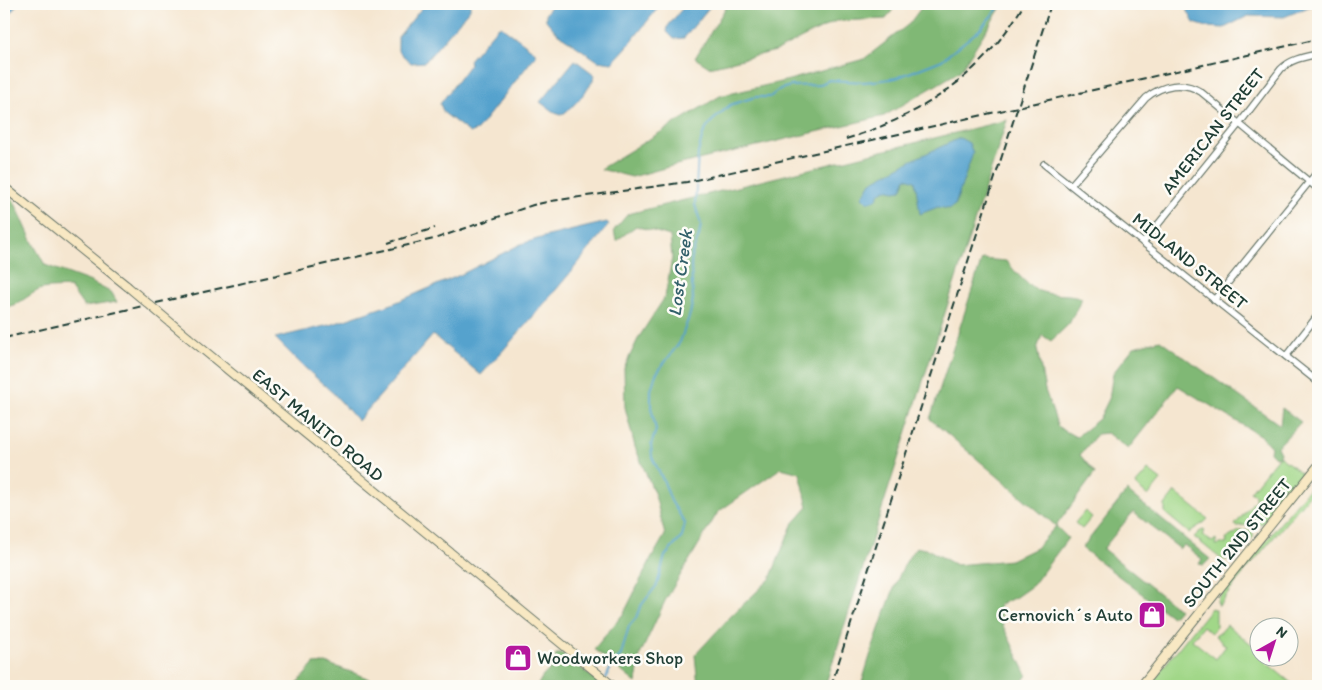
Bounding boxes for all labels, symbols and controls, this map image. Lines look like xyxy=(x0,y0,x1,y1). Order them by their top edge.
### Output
street label: AMERICAN STREET xyxy=(1157,63,1269,199)
street label: MIDLAND STREET xyxy=(1128,208,1252,314)
water label: Lost Creek xyxy=(663,227,698,318)
street label: EAST MANITO ROAD xyxy=(248,364,388,486)
street label: SOUTH 2ND STREET xyxy=(1178,474,1296,612)
shop icon: Cernovich´s Auto xyxy=(1137,600,1167,630)
place label: Cernovich´s Auto xyxy=(998,604,1133,626)
north arrow xyxy=(1250,618,1300,668)
text: N xyxy=(1273,623,1291,642)
shop icon: Woodworkers Shop xyxy=(503,643,533,673)
place label: Woodworkers Shop xyxy=(537,647,683,669)

